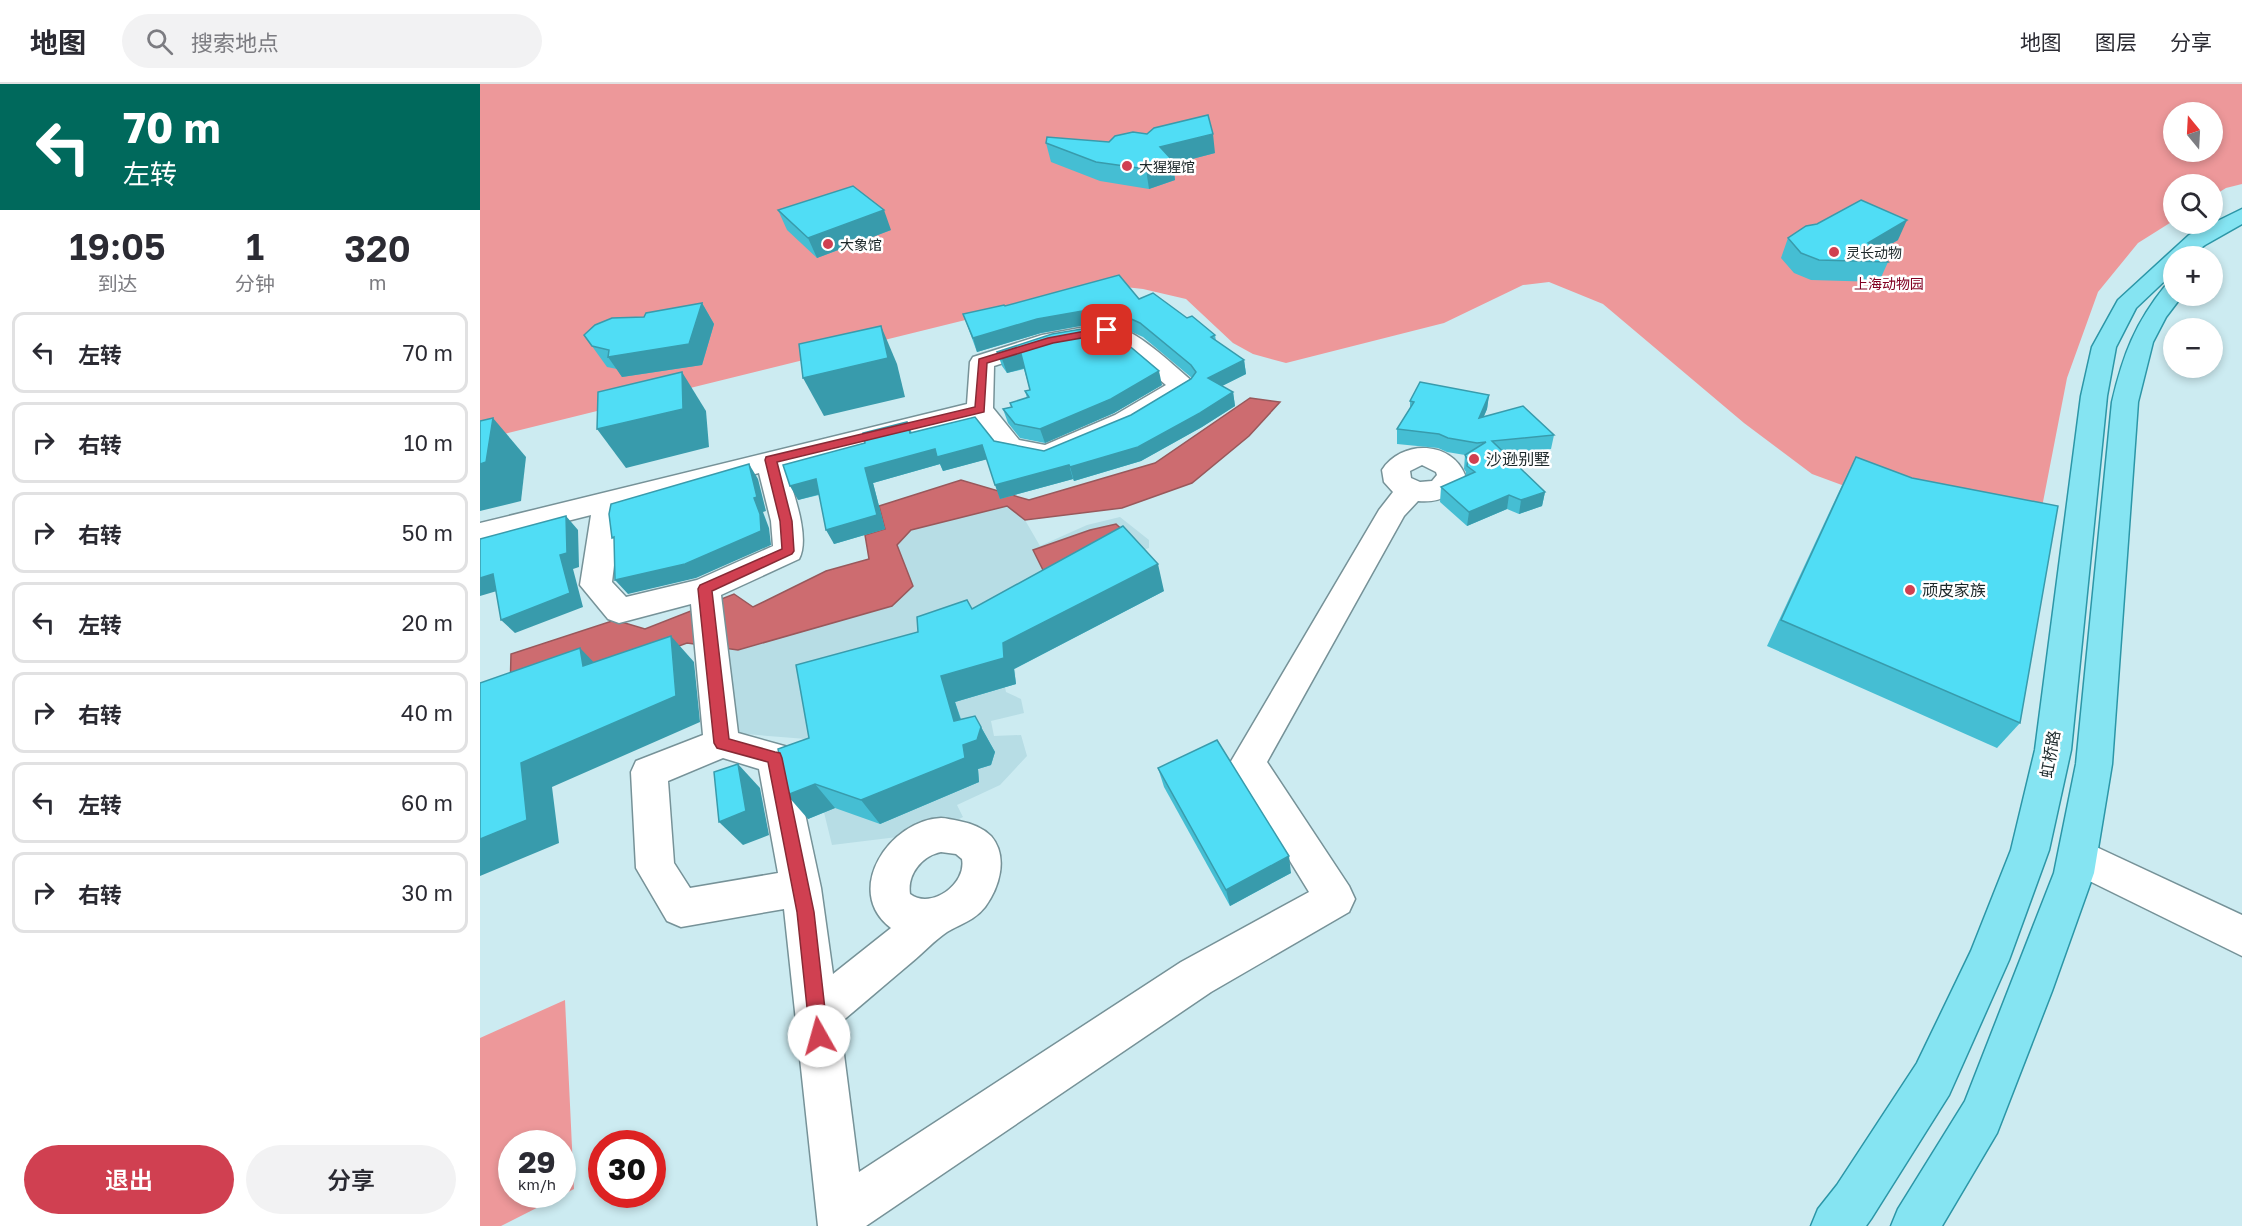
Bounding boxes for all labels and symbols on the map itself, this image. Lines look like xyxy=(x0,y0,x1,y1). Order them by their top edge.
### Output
north arrow xyxy=(2163,102,2223,162)
place label: 大猩猩馆 xyxy=(1139,158,1195,175)
marker: 大猩猩馆 xyxy=(1120,159,1134,173)
place label: 大象馆 xyxy=(840,236,882,253)
marker: 大象馆 xyxy=(821,237,835,251)
place label: 灵长动物 xyxy=(1846,244,1902,261)
marker: 灵长动物 xyxy=(1827,245,1841,259)
park label: 上海动物园 xyxy=(1854,275,1924,292)
pin xyxy=(1081,304,1132,355)
place label: 沙逊别墅 xyxy=(1486,449,1550,469)
marker: 沙逊别墅 xyxy=(1467,452,1481,466)
place label: 顽皮家族 xyxy=(1922,580,1986,600)
marker: 顽皮家族 xyxy=(1903,583,1917,597)
street label: 虹桥路 xyxy=(2036,729,2064,779)
position arrow xyxy=(787,1004,851,1068)
speed limit sign: 30 xyxy=(588,1130,666,1208)

